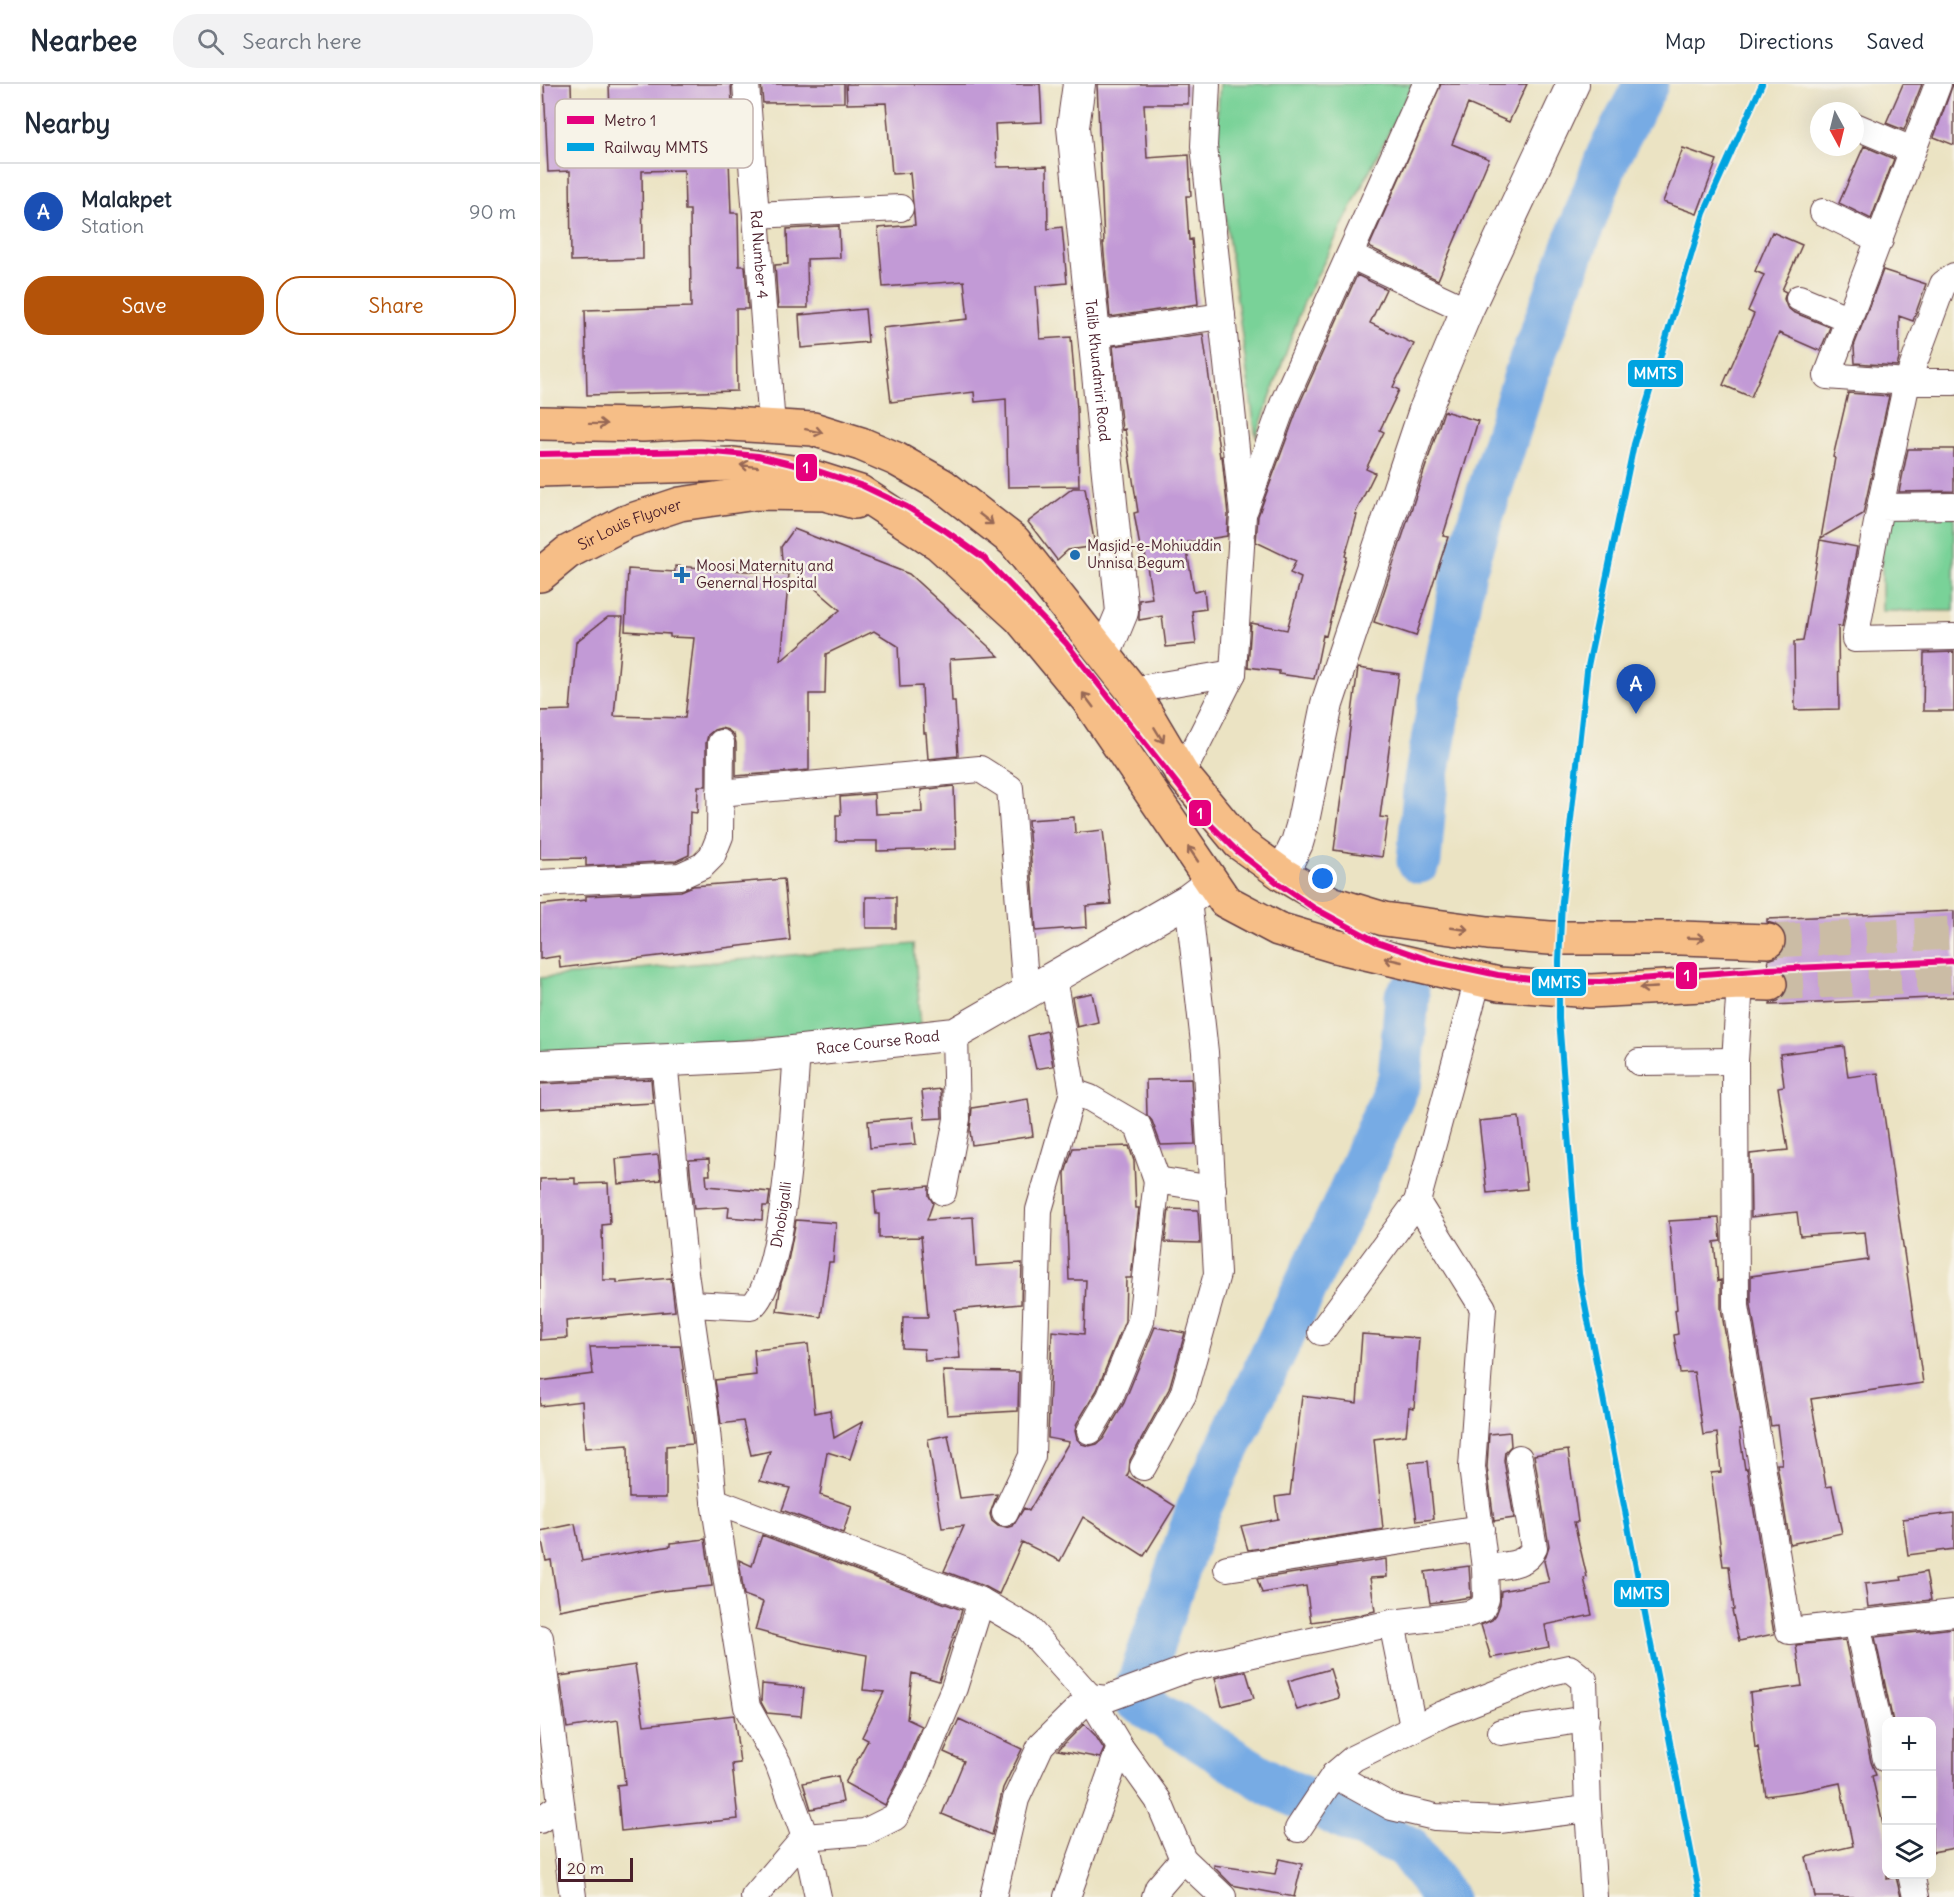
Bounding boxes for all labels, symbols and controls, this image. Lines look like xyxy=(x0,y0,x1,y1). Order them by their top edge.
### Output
search box xyxy=(173,14,593,68)
text: Nearbee xyxy=(30,23,137,59)
icon: search xyxy=(194,25,227,58)
text: Search here xyxy=(242,27,362,55)
text: Map xyxy=(1665,28,1706,55)
text: Directions xyxy=(1739,28,1833,55)
text: Saved xyxy=(1866,28,1924,55)
legend xyxy=(555,99,753,168)
north arrow xyxy=(1810,102,1864,156)
text: Nearby xyxy=(24,107,110,140)
text: Metro 1 xyxy=(604,110,656,130)
text: Railway MMTS xyxy=(604,137,708,157)
text: Malakpet xyxy=(81,185,172,213)
text: A xyxy=(37,199,50,224)
text: 90 m xyxy=(469,199,516,224)
street label: Rd Number 4 xyxy=(747,209,772,300)
text: Station xyxy=(81,213,144,238)
button: Save xyxy=(24,276,264,335)
button: Share xyxy=(276,276,516,335)
street label: Talib Khundmiri Road xyxy=(1081,298,1115,443)
line badge: MMTS xyxy=(1627,359,1684,388)
text: MMTS xyxy=(1633,363,1677,383)
one-way arrow xyxy=(588,419,608,430)
one-way arrow xyxy=(804,425,823,437)
line badge: 1 xyxy=(795,453,818,482)
text: 1 xyxy=(803,457,809,477)
one-way arrow xyxy=(740,460,759,471)
street label: Sir Louis Flyover xyxy=(574,494,684,554)
one-way arrow xyxy=(977,512,993,525)
place label: Masjid-e-Mohiuddin Unnisa Begum xyxy=(1087,536,1222,572)
marker: Masjid-e-Mohiuddin Unnisa Begum xyxy=(1068,548,1082,562)
place label: Moosi Maternity and Genernal Hospital xyxy=(696,556,834,592)
marker: Moosi Maternity and Genernal Hospital xyxy=(673,566,691,584)
pin: A xyxy=(1616,664,1656,714)
one-way arrow xyxy=(1082,693,1095,709)
one-way arrow xyxy=(1153,726,1165,743)
line badge: 1 xyxy=(1188,799,1212,827)
text: 1 xyxy=(1197,803,1203,823)
one-way arrow xyxy=(1187,846,1199,862)
your location xyxy=(1308,864,1337,893)
one-way arrow xyxy=(1449,924,1469,935)
one-way arrow xyxy=(1686,933,1706,944)
one-way arrow xyxy=(1384,953,1403,965)
line badge: 1 xyxy=(1675,961,1698,990)
text: 1 xyxy=(1684,965,1690,985)
line badge: MMTS xyxy=(1531,968,1587,997)
text: MMTS xyxy=(1537,972,1581,992)
one-way arrow xyxy=(1639,982,1659,993)
street label: Race Course Road xyxy=(815,1026,941,1058)
street label: Dhobigalli xyxy=(766,1180,795,1249)
line badge: MMTS xyxy=(1613,1579,1670,1608)
text: MMTS xyxy=(1619,1583,1663,1603)
map controls xyxy=(1882,1717,1936,1879)
button: + xyxy=(1882,1717,1936,1771)
button: − xyxy=(1882,1771,1936,1825)
button: layers xyxy=(1882,1825,1936,1879)
scale bar xyxy=(558,1855,633,1882)
text: 20 m xyxy=(567,1858,604,1878)

